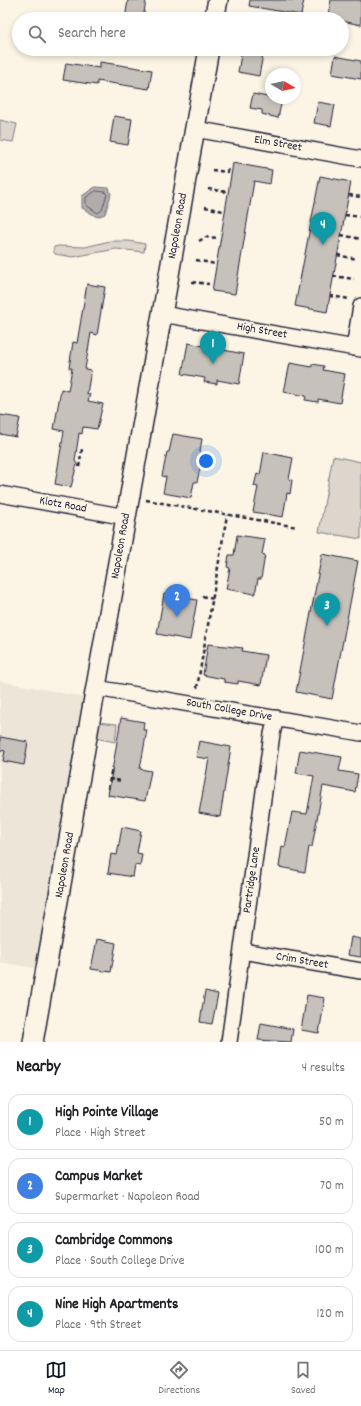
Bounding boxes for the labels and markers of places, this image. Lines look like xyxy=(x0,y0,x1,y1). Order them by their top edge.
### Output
pin: 4 xyxy=(310,212,336,245)
pin: 1 xyxy=(200,331,226,364)
pin: 2 xyxy=(164,584,190,617)
pin: 3 xyxy=(314,593,340,626)

